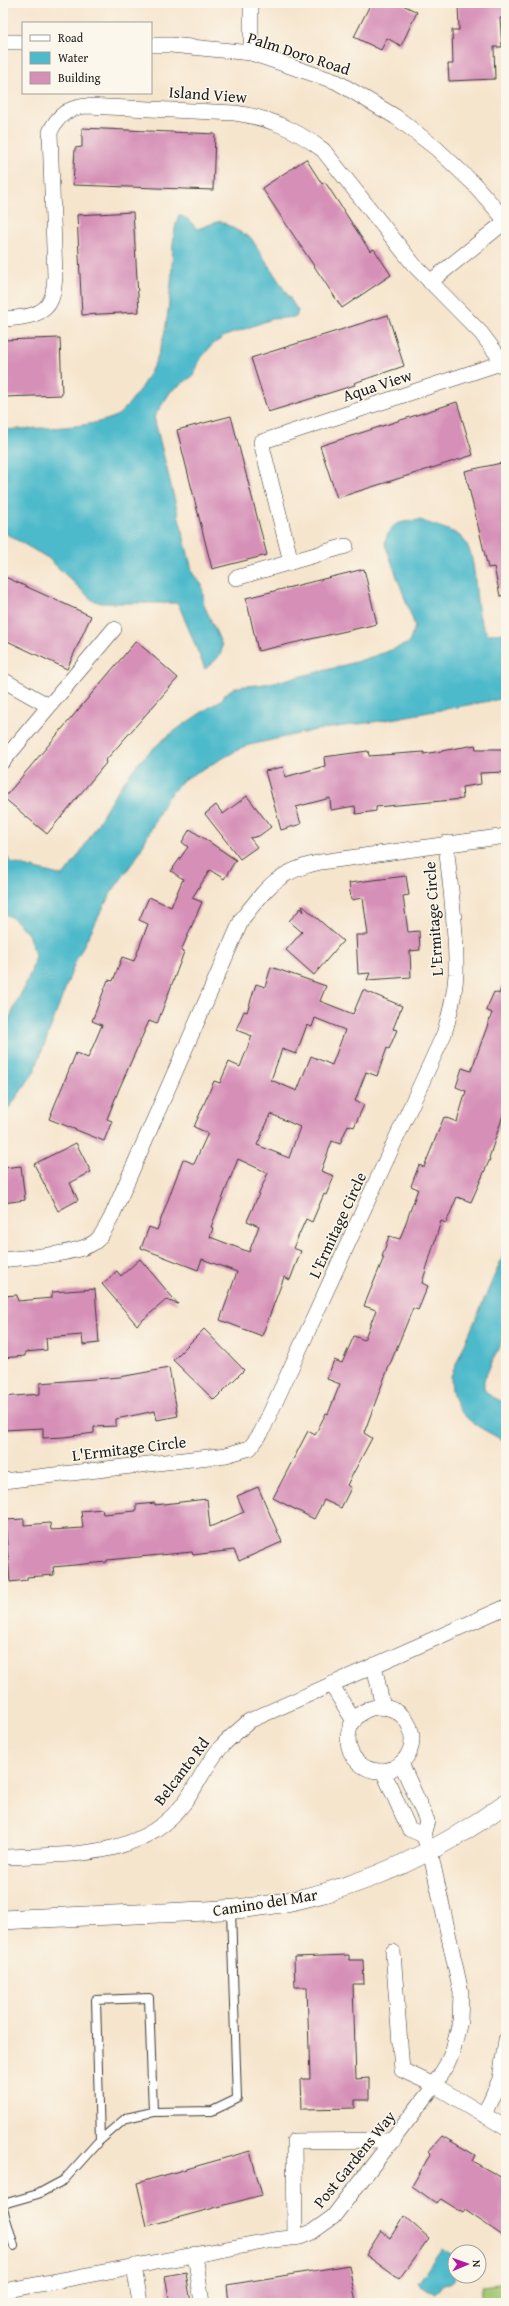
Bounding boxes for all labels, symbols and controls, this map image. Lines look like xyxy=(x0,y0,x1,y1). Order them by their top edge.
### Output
legend xyxy=(22,22,152,94)
street label: Palm Doro Road xyxy=(245,25,354,81)
text: Road xyxy=(58,29,84,46)
text: Water xyxy=(58,49,88,66)
text: Building xyxy=(58,69,101,86)
street label: Island View xyxy=(168,79,248,109)
street label: Aqua View xyxy=(339,362,415,407)
street label: L'Ermitage Circle xyxy=(417,861,449,977)
street label: L'Ermitage Circle xyxy=(302,1168,372,1282)
street label: L'Ermitage Circle xyxy=(71,1429,187,1467)
street label: Belcanto Rd xyxy=(147,1732,215,1810)
street label: Camino del Mar xyxy=(211,1882,320,1922)
street label: Post Gardens Way xyxy=(307,2105,401,2213)
north arrow xyxy=(447,2244,487,2284)
text: N xyxy=(469,2260,485,2268)

